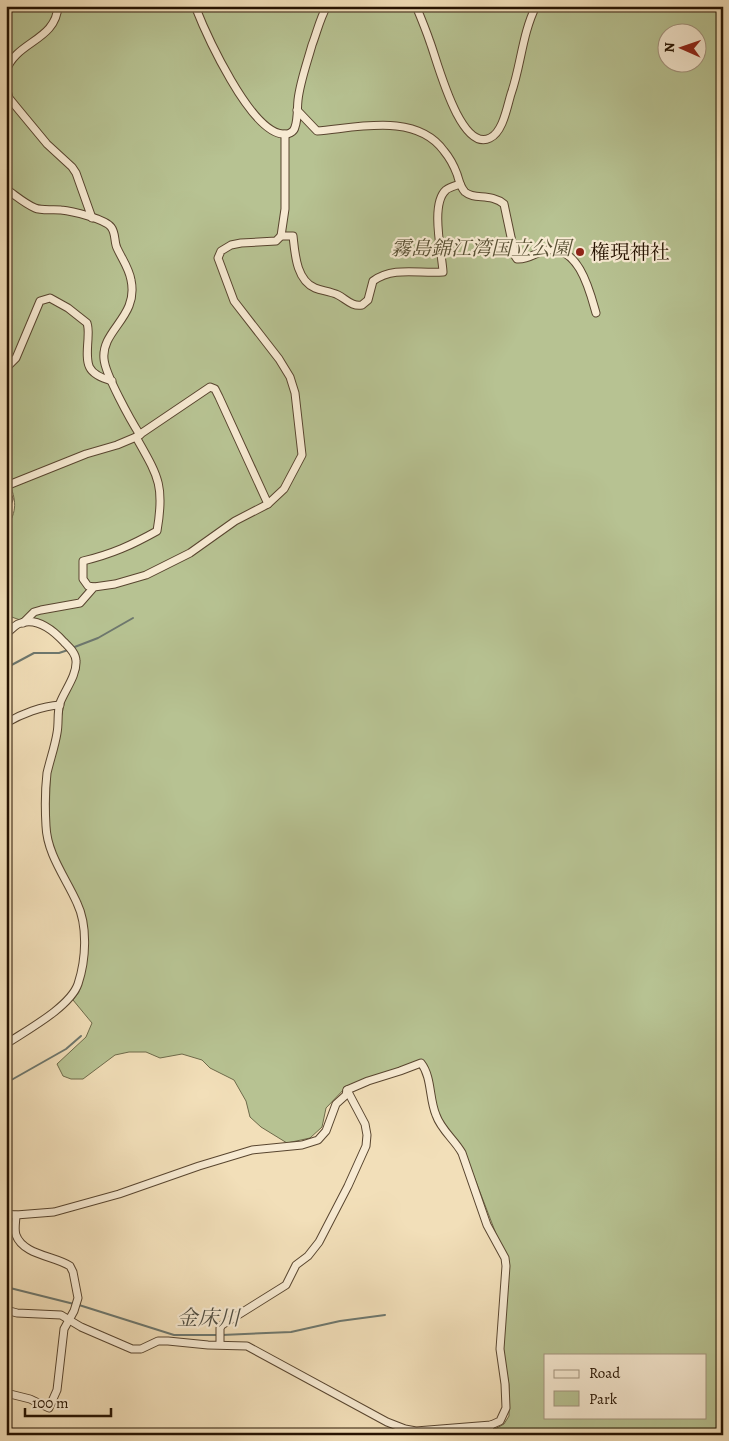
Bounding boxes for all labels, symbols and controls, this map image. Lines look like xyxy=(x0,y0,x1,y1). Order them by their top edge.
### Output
north arrow xyxy=(656,22,706,72)
text: N xyxy=(660,42,679,53)
park label: 霧島錦江湾国立公園 xyxy=(391,235,574,262)
place label: 権現神社 xyxy=(590,239,670,266)
marker: 権現神社 xyxy=(574,246,586,258)
water label: 金床川 xyxy=(177,1304,241,1332)
legend xyxy=(544,1354,706,1418)
text: Road xyxy=(589,1363,621,1383)
scale bar xyxy=(25,1386,111,1418)
text: Park xyxy=(589,1389,618,1409)
text: 100 m xyxy=(32,1393,69,1413)

